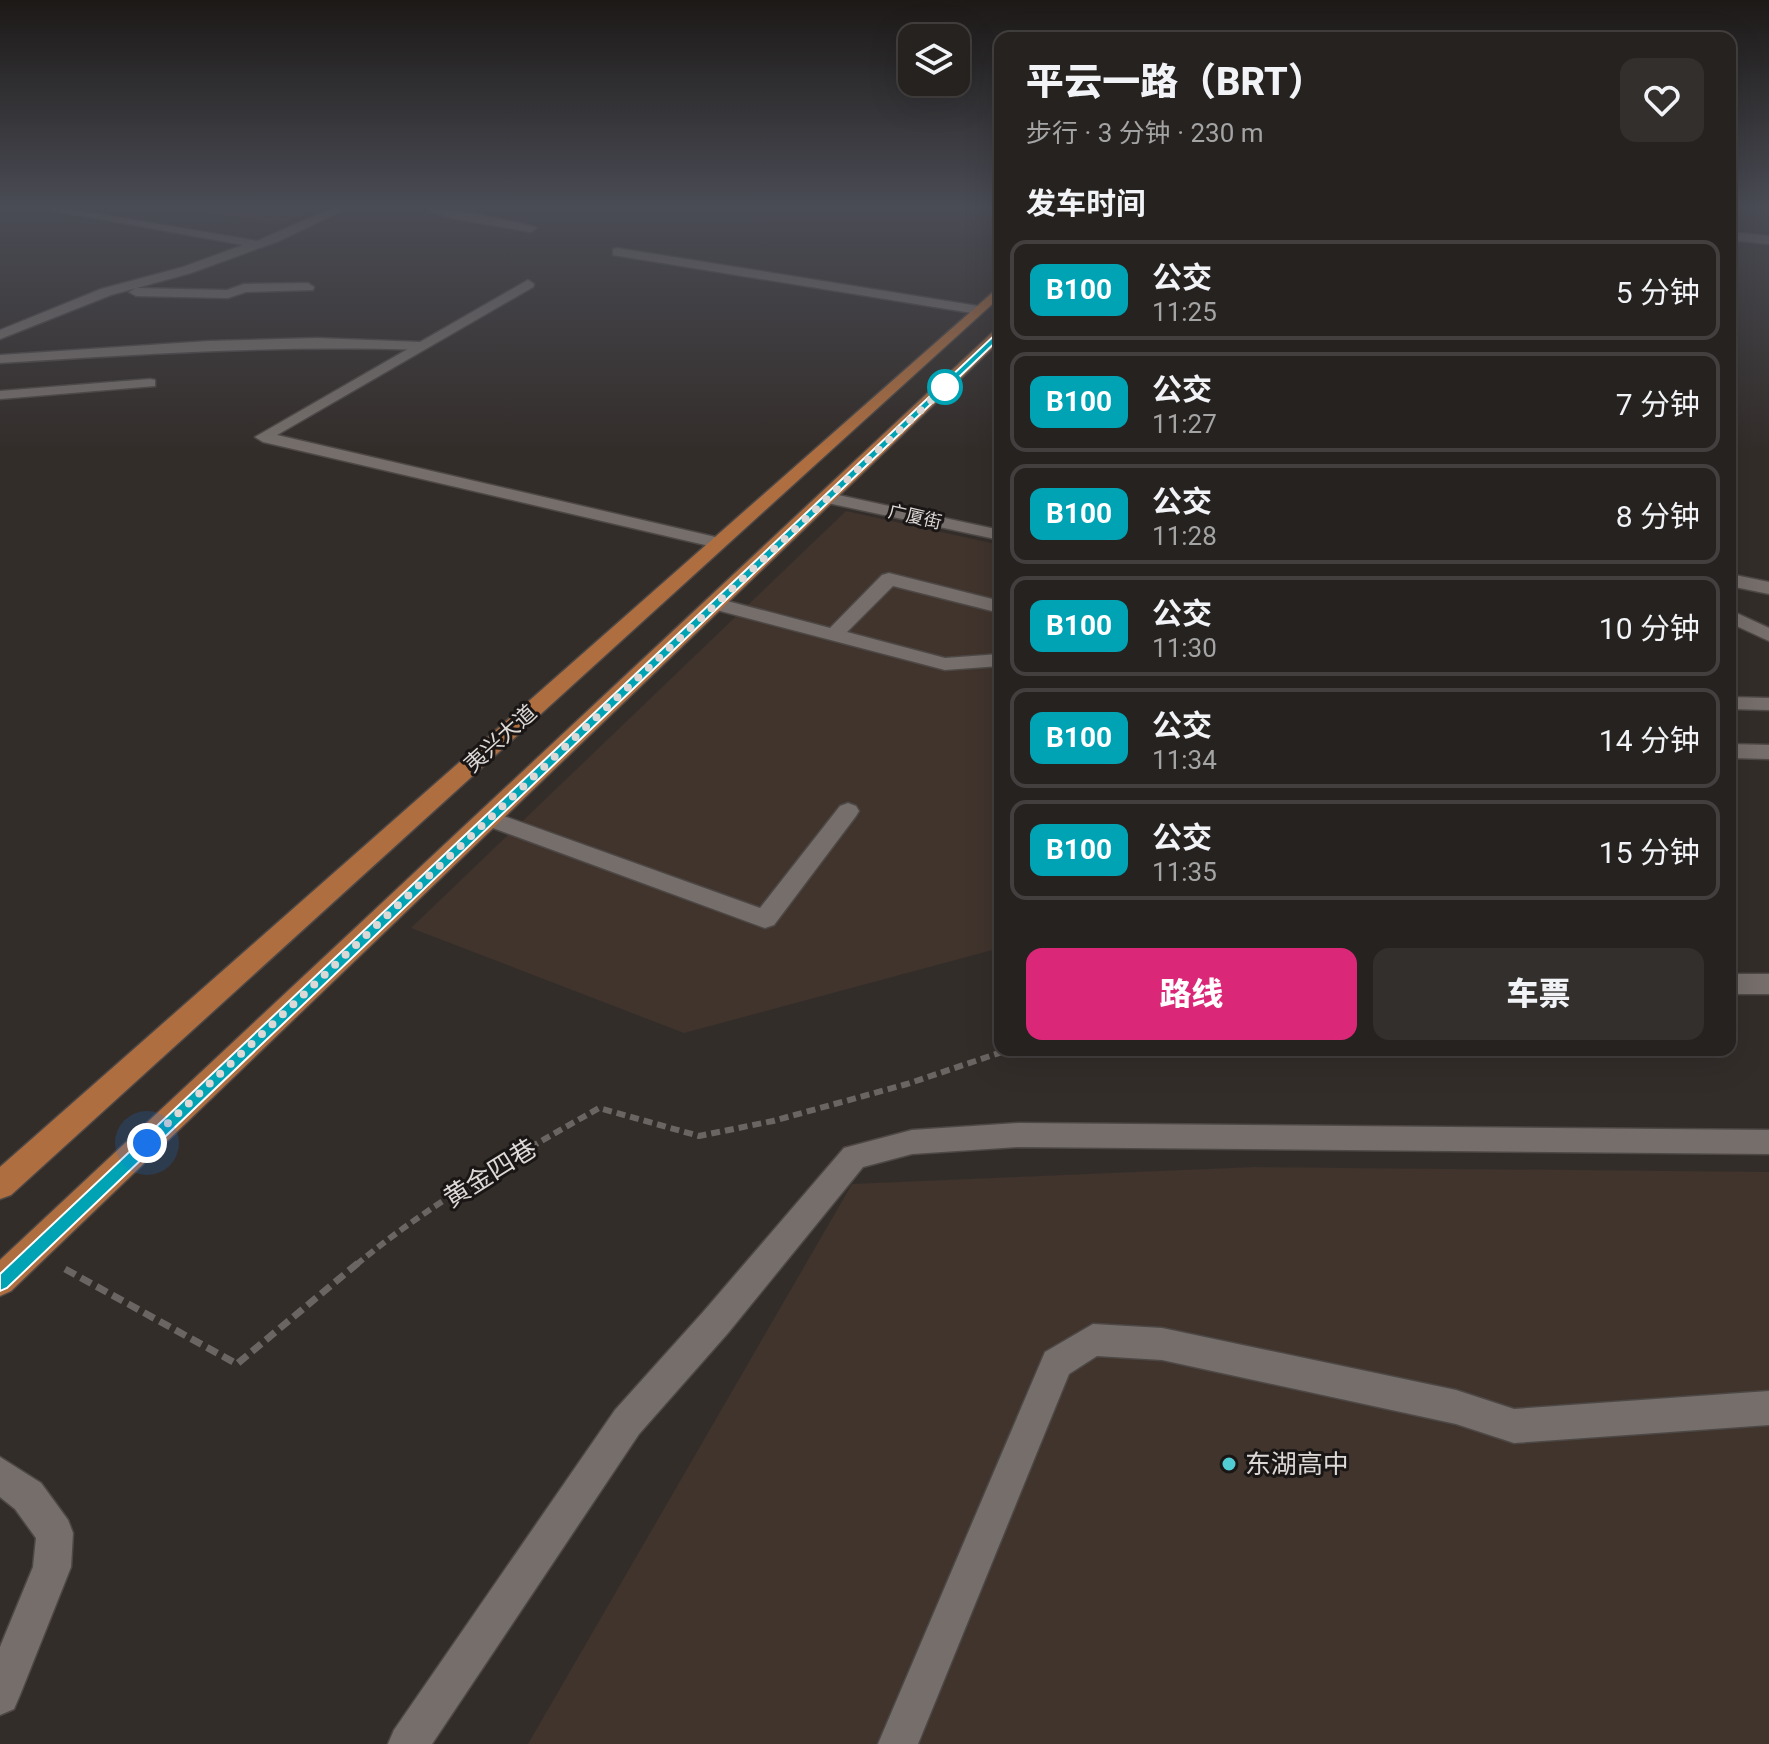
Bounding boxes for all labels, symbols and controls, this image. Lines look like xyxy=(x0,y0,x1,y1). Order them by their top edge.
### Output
map controls xyxy=(898,24,970,96)
button: layers xyxy=(898,24,970,96)
button: heart xyxy=(1620,58,1704,142)
text: 平云一路（BRT） xyxy=(1026,60,1326,104)
text: 步行 · 3 分钟 · 230 m xyxy=(1026,118,1264,148)
text: 发车时间 xyxy=(1026,186,1146,221)
text: 公交 xyxy=(1152,260,1212,295)
text: B100 xyxy=(1046,273,1112,306)
text: 5 分钟 xyxy=(1616,275,1700,310)
text: 11:25 xyxy=(1152,297,1217,327)
unlabelled marker xyxy=(928,370,962,404)
text: 公交 xyxy=(1152,372,1212,407)
text: B100 xyxy=(1046,385,1112,418)
text: 7 分钟 xyxy=(1616,387,1700,422)
text: 11:27 xyxy=(1152,409,1217,439)
text: 公交 xyxy=(1152,484,1212,519)
text: B100 xyxy=(1046,497,1112,530)
text: 8 分钟 xyxy=(1616,499,1700,534)
street label: 广厦街 xyxy=(886,500,944,533)
text: 11:28 xyxy=(1152,521,1217,551)
text: 公交 xyxy=(1152,596,1212,631)
text: B100 xyxy=(1046,609,1112,642)
text: 10 分钟 xyxy=(1599,611,1700,646)
text: 11:30 xyxy=(1152,633,1217,663)
street label: 夷兴大道 xyxy=(459,700,541,777)
text: 公交 xyxy=(1152,708,1212,743)
text: B100 xyxy=(1046,721,1112,754)
text: 14 分钟 xyxy=(1599,723,1700,758)
text: 11:34 xyxy=(1152,745,1217,775)
text: 公交 xyxy=(1152,820,1212,855)
text: B100 xyxy=(1046,833,1112,866)
text: 15 分钟 xyxy=(1599,835,1700,870)
text: 11:35 xyxy=(1152,857,1217,887)
button: 路线 xyxy=(1026,948,1357,1040)
button: 车票 xyxy=(1373,948,1704,1040)
your location xyxy=(127,1123,167,1163)
street label: 黄金四巷 xyxy=(438,1133,542,1213)
place label: 东湖高中 xyxy=(1245,1449,1349,1479)
marker: 东湖高中 xyxy=(1220,1455,1238,1473)

